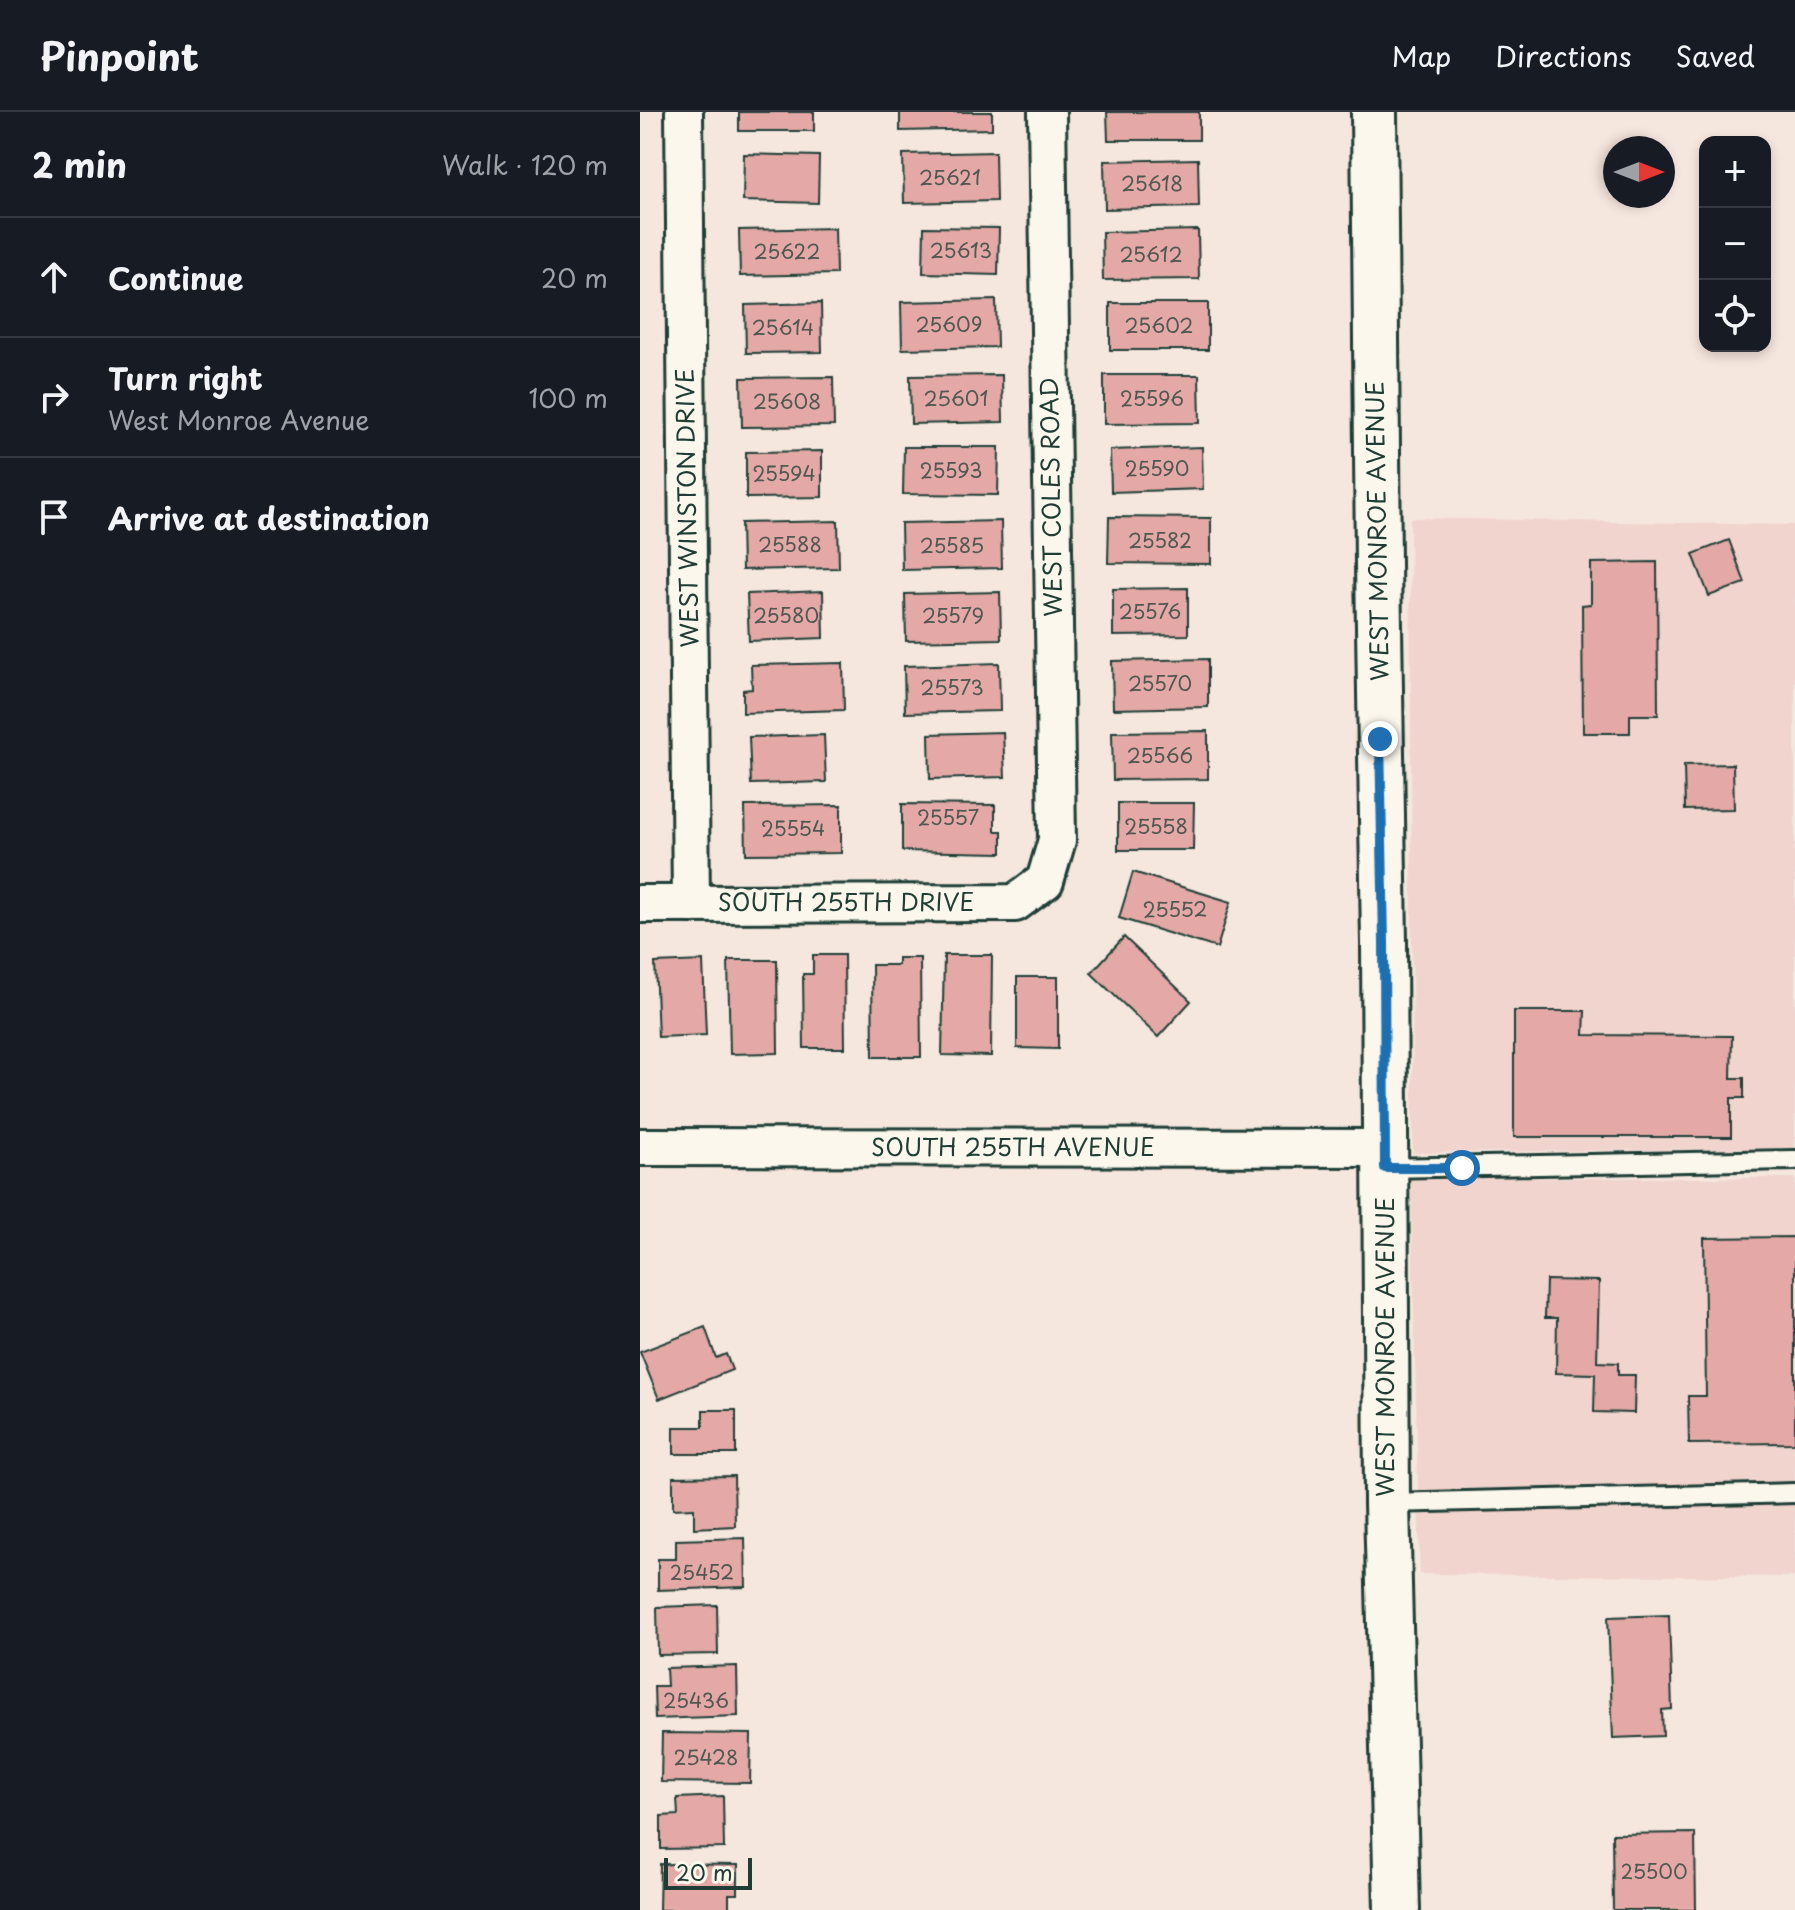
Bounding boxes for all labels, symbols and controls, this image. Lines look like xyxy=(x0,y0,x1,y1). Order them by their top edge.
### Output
text: Pinpoint xyxy=(40,27,199,84)
text: Map xyxy=(1392,34,1451,77)
text: Directions xyxy=(1495,34,1632,77)
text: Saved xyxy=(1676,34,1755,77)
north arrow xyxy=(1603,136,1675,208)
map controls xyxy=(1699,136,1771,352)
button: + xyxy=(1699,136,1771,208)
text: 2 min xyxy=(32,138,127,190)
text: Walk · 120 m xyxy=(442,145,608,184)
house number: 25621 xyxy=(919,162,981,192)
house number: 25618 xyxy=(1121,168,1183,198)
button: − xyxy=(1699,208,1771,280)
house number: 25613 xyxy=(930,235,992,265)
house number: 25622 xyxy=(754,236,820,266)
house number: 25612 xyxy=(1119,239,1183,269)
icon: ahead xyxy=(32,255,76,299)
text: Continue xyxy=(108,255,243,300)
text: 20 m xyxy=(541,258,608,297)
button: locate xyxy=(1699,280,1771,352)
house number: 25609 xyxy=(916,309,982,339)
house number: 25602 xyxy=(1125,310,1193,340)
house number: 25614 xyxy=(752,312,814,342)
text: Turn right xyxy=(108,355,263,400)
street label: WEST WINSTON DRIVE xyxy=(666,368,706,648)
icon: right xyxy=(32,375,76,419)
street label: WEST COLES ROAD xyxy=(1030,377,1070,617)
text: 100 m xyxy=(528,378,608,417)
street label: WEST MONROE AVENUE xyxy=(1355,381,1397,681)
house number: 25601 xyxy=(924,383,988,413)
house number: 25596 xyxy=(1120,383,1184,413)
house number: 25608 xyxy=(753,386,821,416)
text: West Monroe Avenue xyxy=(108,400,370,439)
house number: 25590 xyxy=(1125,453,1189,483)
house number: 25593 xyxy=(920,455,982,485)
house number: 25594 xyxy=(752,458,816,488)
icon: arrive xyxy=(32,495,76,539)
text: Arrive at destination xyxy=(108,495,430,540)
house number: 25582 xyxy=(1128,525,1192,555)
house number: 25588 xyxy=(758,529,822,559)
house number: 25585 xyxy=(920,530,984,560)
house number: 25576 xyxy=(1119,596,1181,626)
house number: 25580 xyxy=(753,600,819,630)
house number: 25579 xyxy=(922,600,984,630)
house number: 25570 xyxy=(1128,668,1192,698)
house number: 25573 xyxy=(920,672,984,702)
route end xyxy=(1362,721,1398,757)
house number: 25566 xyxy=(1127,740,1193,770)
house number: 25557 xyxy=(917,802,979,832)
house number: 25558 xyxy=(1124,811,1188,841)
house number: 25554 xyxy=(761,813,825,843)
street label: SOUTH 255TH DRIVE xyxy=(718,883,974,919)
house number: 25552 xyxy=(1143,894,1207,924)
street label: SOUTH 255TH AVENUE xyxy=(871,1128,1155,1164)
route start xyxy=(1444,1150,1480,1186)
street label: WEST MONROE AVENUE xyxy=(1366,1197,1402,1497)
house number: 25452 xyxy=(670,1557,734,1587)
house number: 25436 xyxy=(663,1685,729,1715)
house number: 25428 xyxy=(673,1742,739,1772)
scale bar xyxy=(664,1854,752,1890)
text: 20 m xyxy=(676,1855,733,1888)
house number: 25500 xyxy=(1620,1856,1688,1886)

